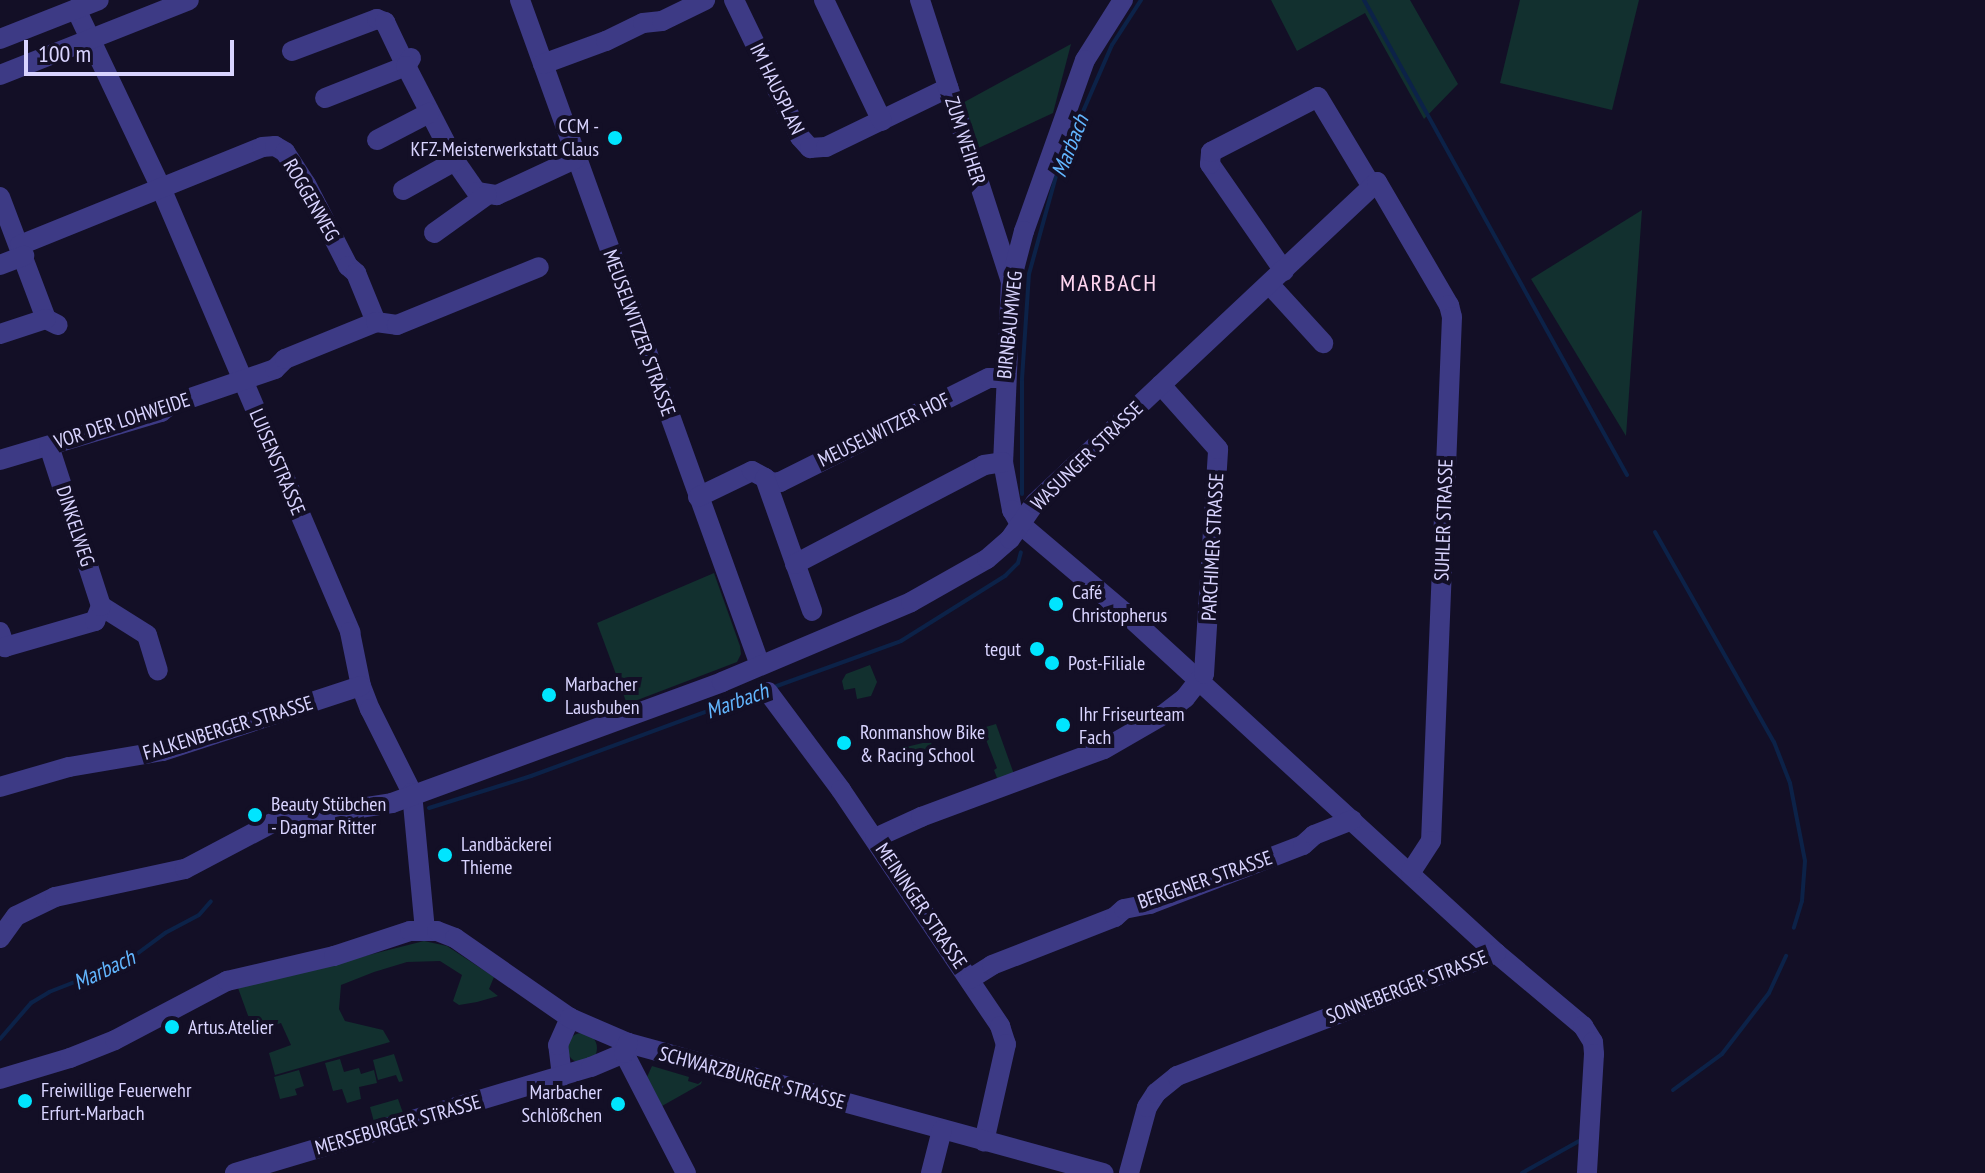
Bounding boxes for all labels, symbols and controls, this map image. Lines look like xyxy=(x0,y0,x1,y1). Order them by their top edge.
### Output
scale bar xyxy=(28,24,238,74)
text: 100 m xyxy=(38,38,91,69)
street label: IM HAUSPLAN xyxy=(745,39,809,139)
street label: ZUM WEIHER xyxy=(939,94,991,188)
water label: Marbach xyxy=(1046,111,1094,181)
place label: CCM - KFZ-Meisterwerkstatt Claus xyxy=(411,114,599,161)
marker: CCM - KFZ-Meisterwerkstatt Claus xyxy=(606,129,624,147)
street label: ROGGENWEG xyxy=(278,155,344,245)
street label: MEUSELWITZER STRASSE xyxy=(598,246,680,420)
district label: MARBACH xyxy=(1060,269,1158,297)
street label: BIRNBAUMWEG xyxy=(992,270,1028,380)
street label: VOR DER LOHWEIDE xyxy=(51,388,193,454)
street label: MEUSELWITZER HOF xyxy=(814,388,954,472)
street label: WASUNGER STRASSE xyxy=(1026,397,1148,515)
street label: LUISENSTRASSE xyxy=(244,405,310,519)
street label: SUHLER STRASSE xyxy=(1430,459,1458,581)
street label: PARCHIMER STRASSE xyxy=(1197,472,1229,622)
street label: DINKELWEG xyxy=(51,483,99,569)
place label: Café Christopherus xyxy=(1072,580,1167,627)
marker: Café Christopherus xyxy=(1047,595,1065,613)
place label: tegut xyxy=(985,637,1021,661)
marker: tegut xyxy=(1028,640,1046,658)
place label: Post-Filiale xyxy=(1068,651,1145,675)
marker: Post-Filiale xyxy=(1043,654,1061,672)
place label: Marbacher Lausbuben xyxy=(565,672,640,719)
water label: Marbach xyxy=(702,678,772,724)
marker: Marbacher Lausbuben xyxy=(540,686,558,704)
street label: FALKENBERGER STRASSE xyxy=(140,691,316,765)
place label: Ihr Friseurteam Fach xyxy=(1079,702,1185,749)
marker: Ihr Friseurteam Fach xyxy=(1054,716,1072,734)
place label: Ronmanshow Bike & Racing School xyxy=(860,720,986,767)
marker: Ronmanshow Bike & Racing School xyxy=(835,734,853,752)
place label: Beauty Stübchen - Dagmar Ritter xyxy=(271,792,387,839)
marker: Beauty Stübchen - Dagmar Ritter xyxy=(246,806,264,824)
place label: Landbäckerei Thieme xyxy=(461,832,552,879)
street label: MEININGER STRASSE xyxy=(870,839,972,973)
marker: Landbäckerei Thieme xyxy=(436,846,454,864)
street label: BERGENER STRASSE xyxy=(1135,846,1275,914)
water label: Marbach xyxy=(69,944,139,996)
street label: SONNEBERGER STRASSE xyxy=(1323,945,1491,1029)
place label: Artus.Atelier xyxy=(188,1015,273,1039)
marker: Artus.Atelier xyxy=(163,1018,181,1036)
street label: SCHWARZBURGER STRASSE xyxy=(656,1042,848,1114)
place label: Freiwillige Feuerwehr Erfurt-Marbach xyxy=(41,1078,191,1125)
place label: Marbacher Schlößchen xyxy=(522,1080,602,1127)
street label: MERSEBURGER STRASSE xyxy=(313,1090,483,1160)
marker: Freiwillige Feuerwehr Erfurt-Marbach xyxy=(16,1092,34,1110)
marker: Marbacher Schlößchen xyxy=(609,1095,627,1113)

